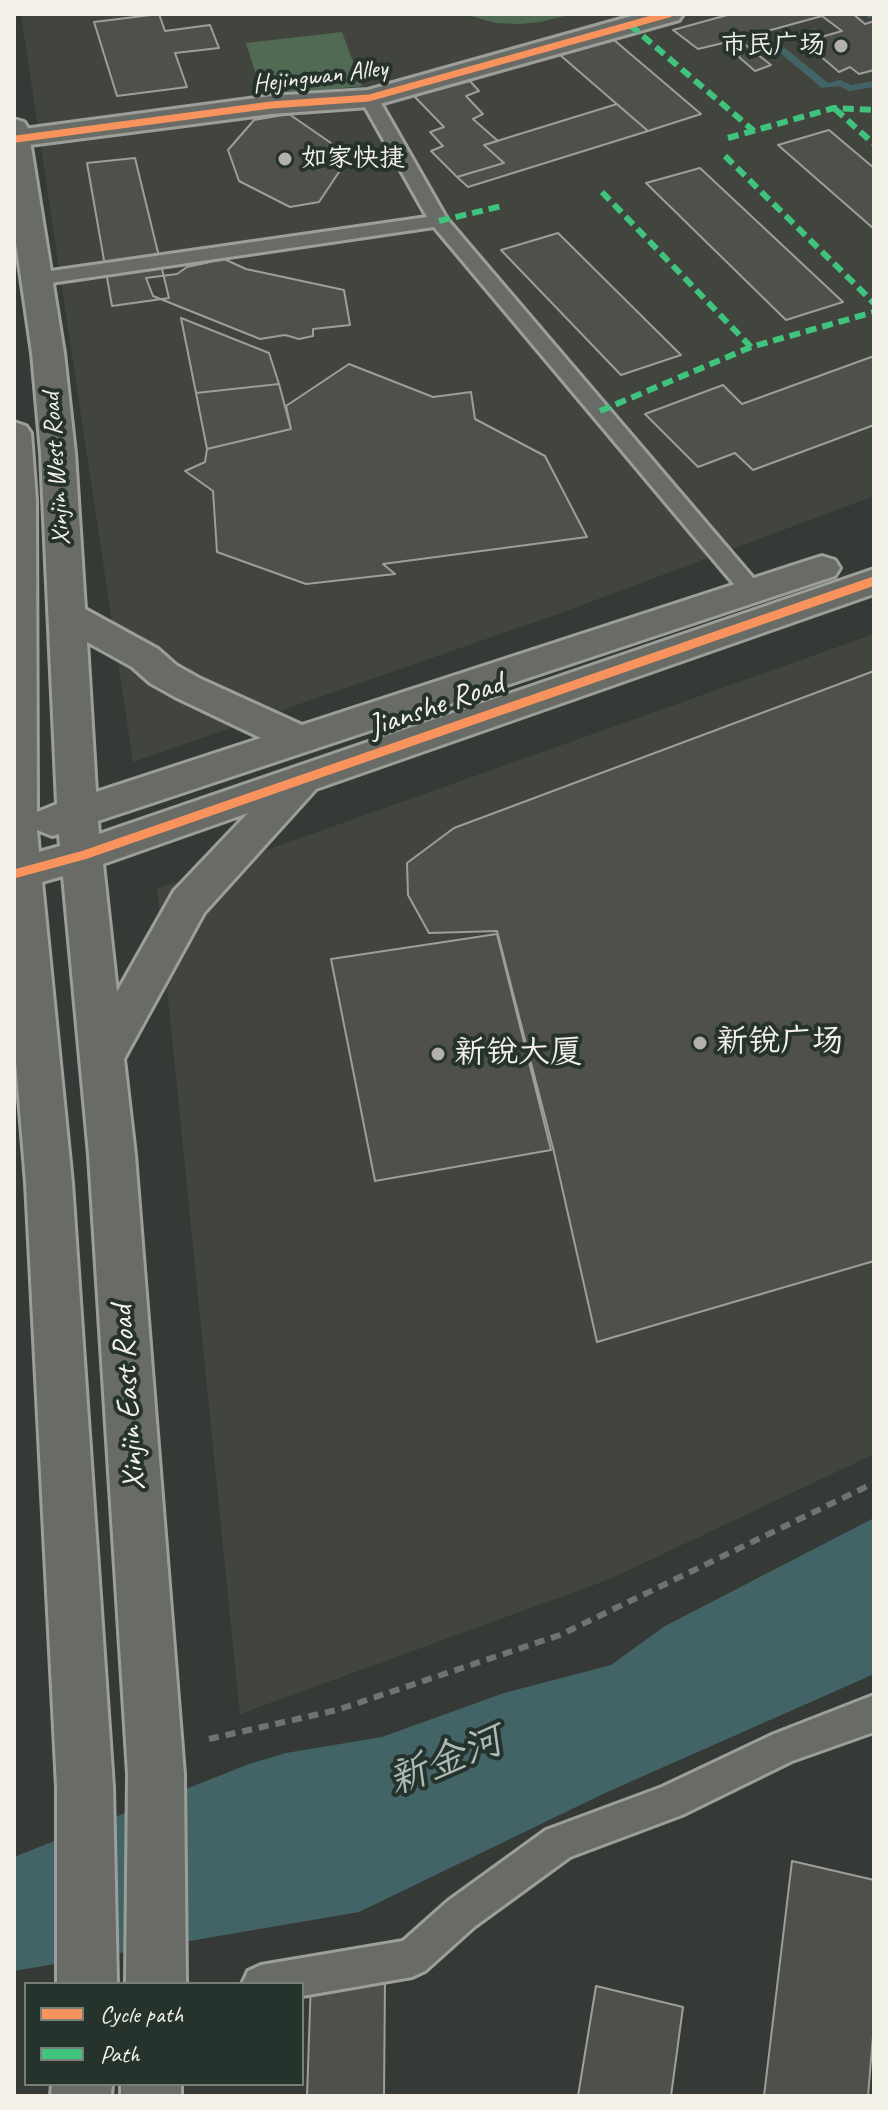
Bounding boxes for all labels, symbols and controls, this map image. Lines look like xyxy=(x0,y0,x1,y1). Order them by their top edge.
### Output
place label: 市民广场 xyxy=(721,30,825,62)
marker: 市民广场 xyxy=(832,37,850,55)
street label: Hejingwan Alley xyxy=(251,53,389,101)
place label: 如家快捷 xyxy=(301,143,405,175)
marker: 如家快捷 xyxy=(276,150,294,168)
street label: Xinjin West Road xyxy=(36,391,78,547)
street label: Jianshe Road xyxy=(363,665,509,747)
place label: 新锐广场 xyxy=(716,1024,844,1062)
marker: 新锐广场 xyxy=(691,1034,709,1052)
place label: 新锐大厦 xyxy=(454,1035,582,1073)
marker: 新锐大厦 xyxy=(429,1045,447,1063)
street label: Xinjin East Road xyxy=(103,1304,155,1492)
water label: 新金河 xyxy=(381,1717,511,1807)
legend xyxy=(24,1982,304,2086)
text: Cycle path xyxy=(100,1999,183,2029)
text: Path xyxy=(100,2039,140,2069)

